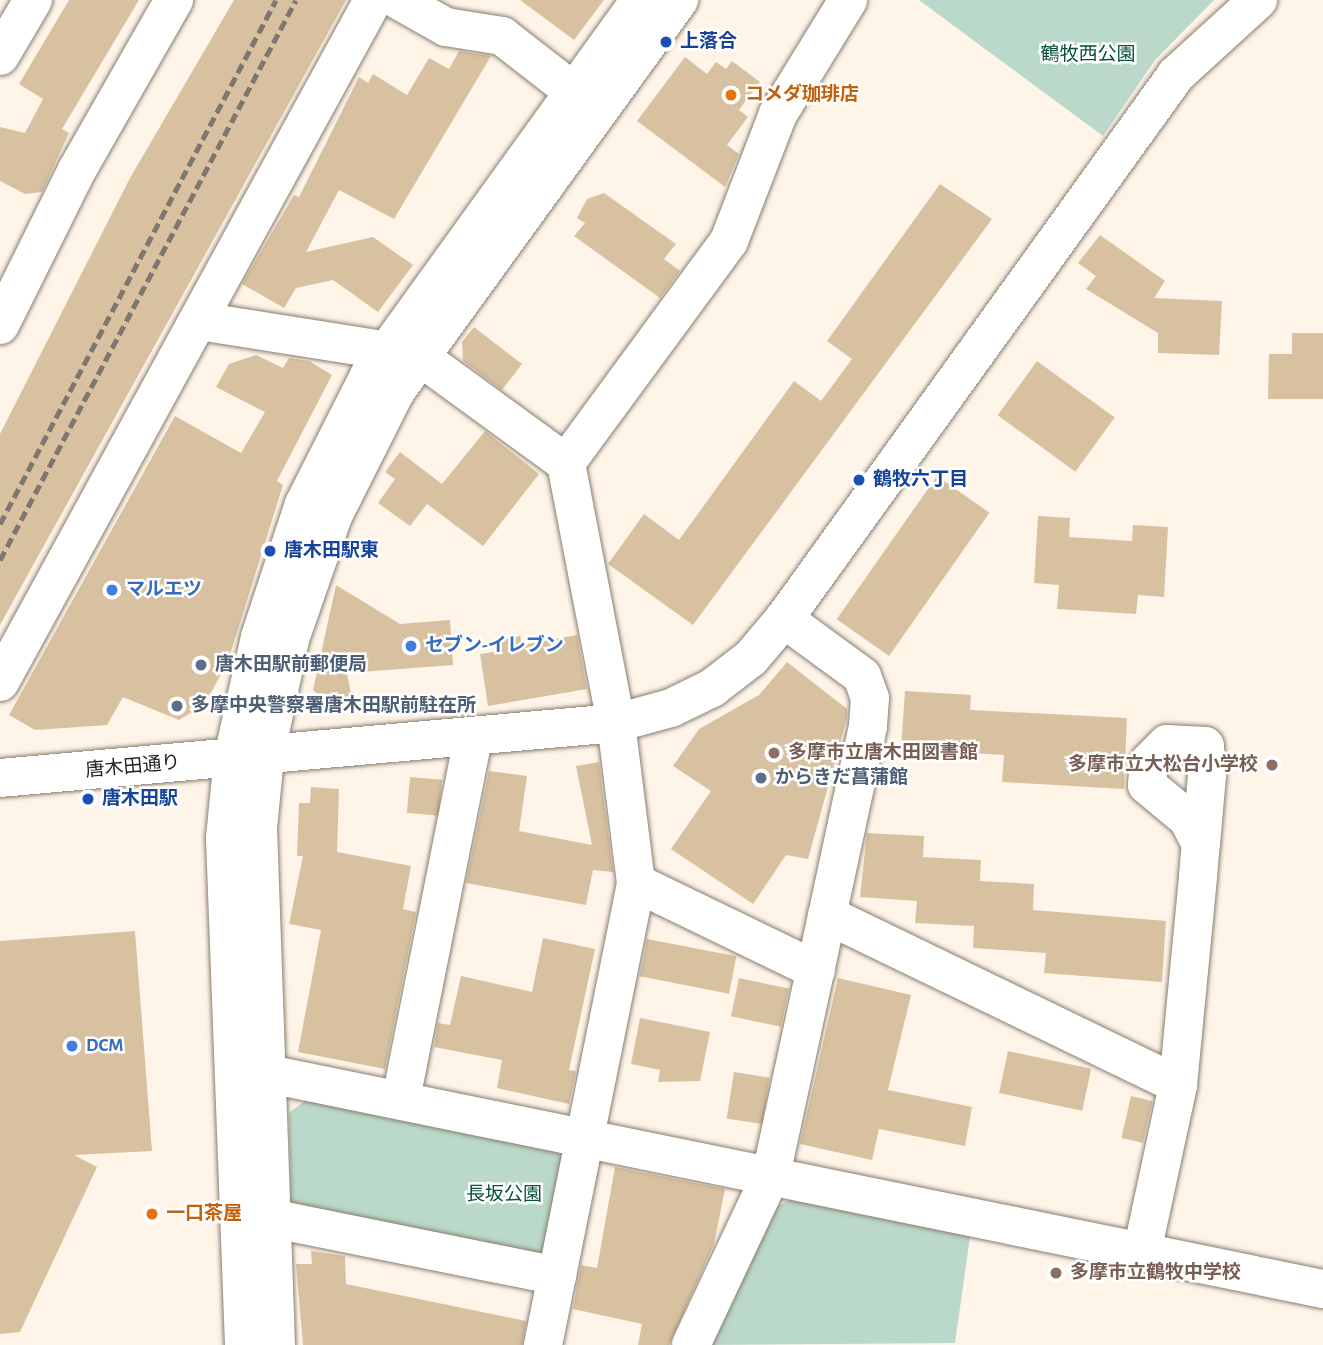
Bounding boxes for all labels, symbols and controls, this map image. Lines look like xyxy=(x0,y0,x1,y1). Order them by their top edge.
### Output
place label: 上落合 xyxy=(680,31,737,53)
marker: 上落合 xyxy=(658,34,674,50)
park label: 鶴牧西公園 xyxy=(1041,44,1135,66)
place label: コメダ珈琲店 xyxy=(745,84,859,106)
marker: コメダ珈琲店 xyxy=(723,87,739,103)
place label: 鶴牧六丁目 xyxy=(873,469,968,491)
marker: 鶴牧六丁目 xyxy=(851,472,867,488)
place label: 唐木田駅東 xyxy=(284,540,379,562)
marker: 唐木田駅東 xyxy=(262,543,278,559)
place label: マルエツ xyxy=(126,579,202,601)
marker: マルエツ xyxy=(104,582,120,598)
place label: セブン-イレブン xyxy=(425,635,564,657)
marker: セブン-イレブン xyxy=(403,638,419,654)
place label: 唐木田駅前郵便局 xyxy=(215,654,367,676)
marker: 唐木田駅前郵便局 xyxy=(193,657,209,673)
place label: 多摩中央警察署唐木田駅前駐在所 xyxy=(191,695,476,717)
marker: 多摩中央警察署唐木田駅前駐在所 xyxy=(169,698,185,714)
place label: 多摩市立唐木田図書館 xyxy=(788,742,978,764)
marker: 多摩市立唐木田図書館 xyxy=(766,745,782,761)
street label: 唐木田通り xyxy=(85,752,181,782)
place label: 多摩市立大松台小学校 xyxy=(1068,754,1258,776)
marker: 多摩市立大松台小学校 xyxy=(1264,757,1280,773)
place label: からきだ菖蒲館 xyxy=(775,767,908,789)
marker: からきだ菖蒲館 xyxy=(753,770,769,786)
place label: 唐木田駅 xyxy=(102,788,178,810)
marker: 唐木田駅 xyxy=(80,791,96,807)
place label: DCM xyxy=(86,1035,123,1057)
marker: DCM xyxy=(64,1038,80,1054)
park label: 長坂公園 xyxy=(466,1184,542,1206)
place label: 一口茶屋 xyxy=(166,1203,242,1225)
marker: 一口茶屋 xyxy=(144,1206,160,1222)
place label: 多摩市立鶴牧中学校 xyxy=(1070,1262,1241,1284)
marker: 多摩市立鶴牧中学校 xyxy=(1048,1265,1064,1281)

